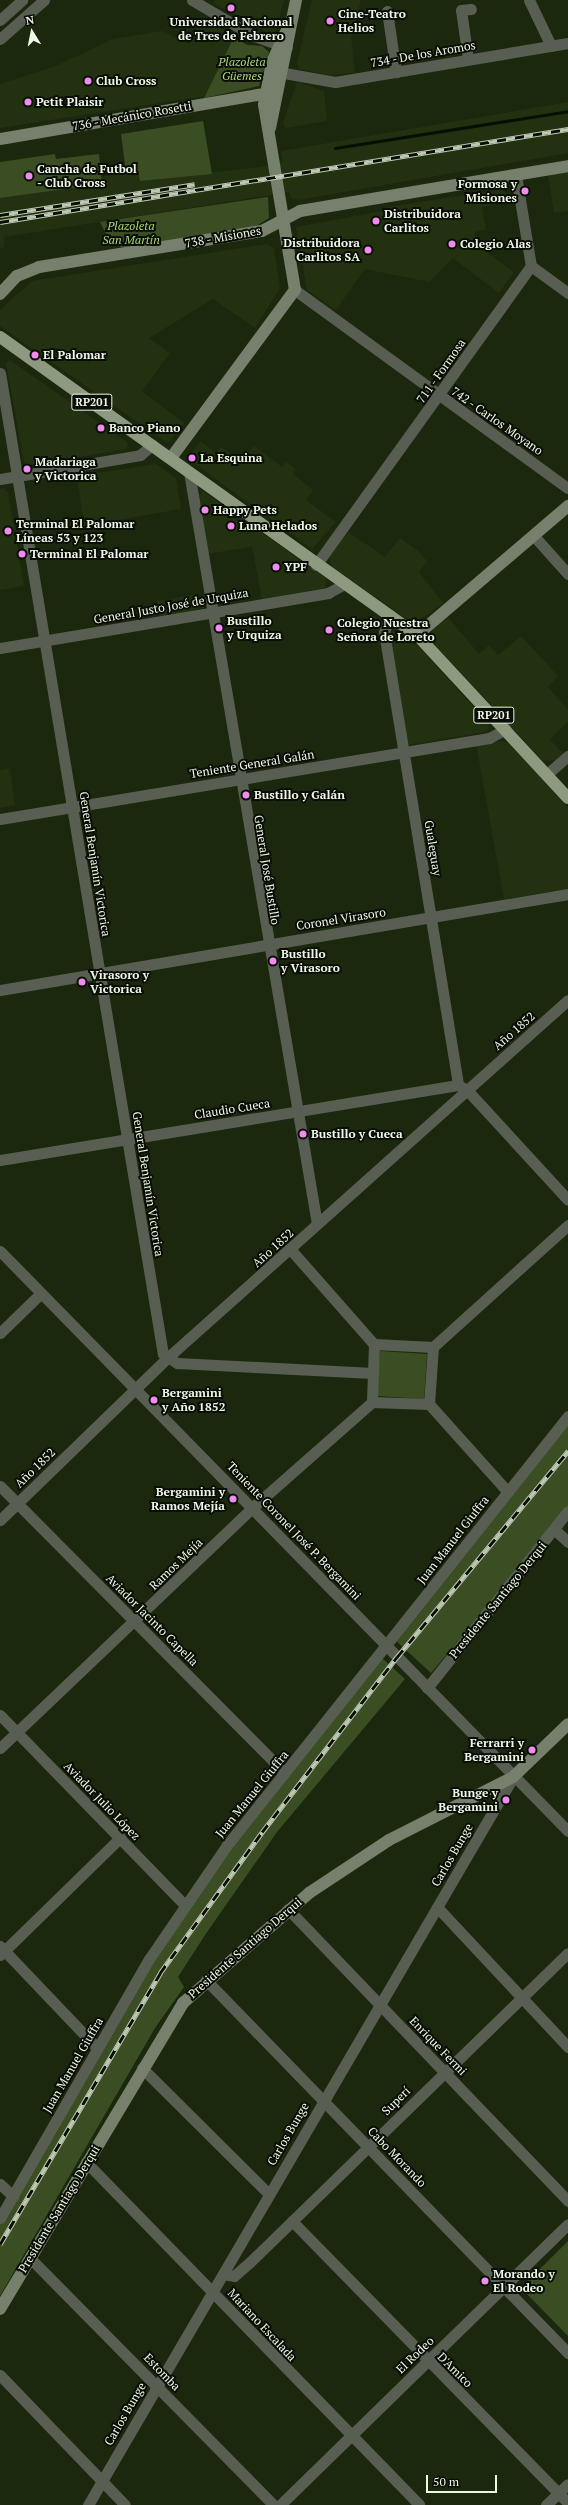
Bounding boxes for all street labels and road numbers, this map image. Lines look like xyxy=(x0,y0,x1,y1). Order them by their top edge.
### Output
street label: 734 - De los Aromos xyxy=(369,38,477,70)
street label: 736 - Mecánico Rosetti xyxy=(71,98,193,134)
street label: 738 - Misiones xyxy=(183,223,263,251)
street label: 711 - Formosa xyxy=(413,336,469,406)
street label: 742 - Carlos Moyano xyxy=(448,384,546,458)
road number: RP201 xyxy=(71,393,113,411)
street label: General Justo José de Urquiza xyxy=(92,585,250,627)
road number: RP201 xyxy=(473,706,515,724)
street label: Teniente General Galán xyxy=(189,747,315,781)
street label: General Benjamín Victorica xyxy=(76,790,114,938)
street label: General José Bustillo xyxy=(251,814,283,926)
street label: Gualeguay xyxy=(421,819,445,877)
street label: Coronel Virasoro xyxy=(295,905,387,933)
street label: Año 1852 xyxy=(490,1009,538,1053)
street label: Claudio Cueca xyxy=(193,1096,271,1122)
street label: General Benjamín Victorica xyxy=(129,1110,167,1258)
street label: Año 1852 xyxy=(249,1226,297,1270)
street label: Año 1852 xyxy=(12,1445,58,1491)
street label: Teniente Coronel José P. Bergamini xyxy=(224,1459,364,1603)
street label: Juan Manuel Giuffra xyxy=(414,1493,492,1587)
street label: Ramos Mejía xyxy=(146,1535,206,1593)
street label: Presidente Santiago Derqui xyxy=(447,1539,549,1661)
street label: Aviador Jacinto Capella xyxy=(103,1571,201,1669)
street label: Juan Manuel Giuffra xyxy=(212,1748,292,1840)
street label: Aviador Julio López xyxy=(61,1759,143,1843)
street label: Carlos Bunge xyxy=(428,1821,476,1889)
street label: Presidente Santiago Derqui xyxy=(185,1895,305,2001)
street label: Enrique Fermi xyxy=(406,2014,470,2078)
street label: Juan Manuel Giuffra xyxy=(40,2015,106,2115)
street label: Superí xyxy=(379,2084,413,2118)
street label: Carlos Bunge xyxy=(264,2100,312,2168)
street label: Cabo Morando xyxy=(365,2124,429,2190)
street label: Presidente Santiago Derqui xyxy=(15,2143,103,2275)
street label: Mariano Escalada xyxy=(225,2286,299,2364)
street label: El Rodeo xyxy=(393,2334,437,2376)
street label: Estomba xyxy=(141,2350,183,2394)
street label: D'Amico xyxy=(435,2350,475,2390)
street label: Carlos Bunge xyxy=(101,2380,149,2448)

